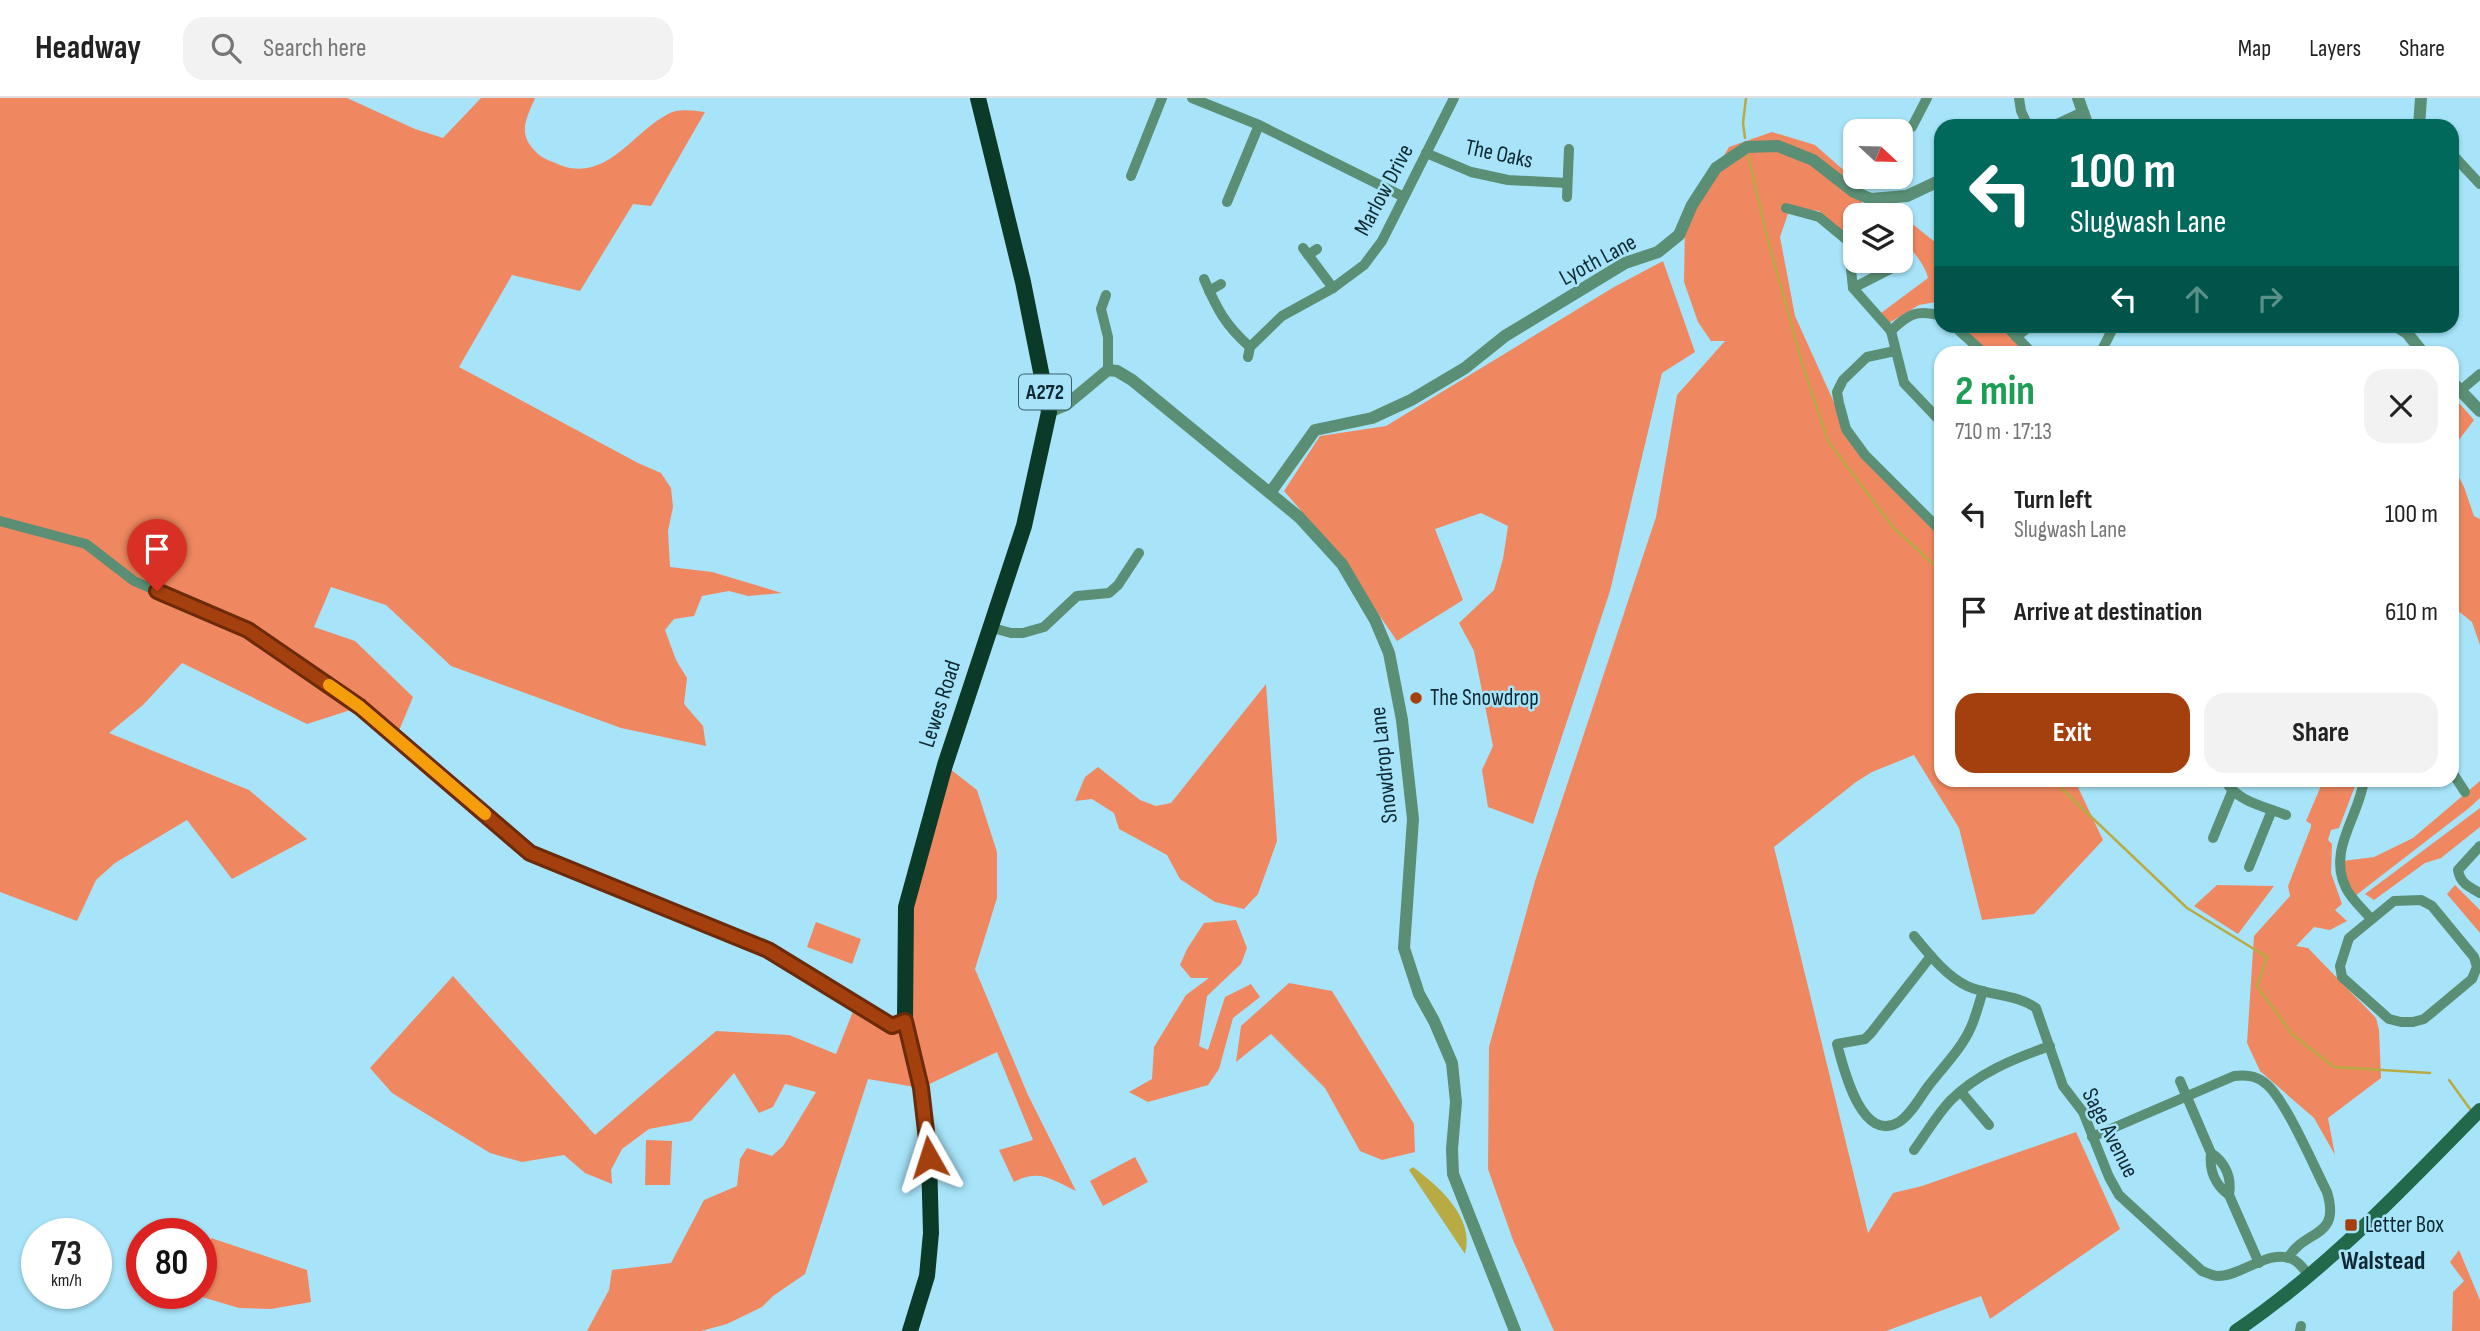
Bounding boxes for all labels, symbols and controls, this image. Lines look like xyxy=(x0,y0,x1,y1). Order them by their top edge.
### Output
search box xyxy=(183,17,673,80)
text: Headway xyxy=(35,28,141,68)
icon: search xyxy=(207,29,245,67)
text: Search here xyxy=(263,33,366,64)
text: Map xyxy=(2238,34,2271,63)
text: Layers xyxy=(2309,34,2361,63)
text: Share xyxy=(2399,34,2445,63)
north arrow xyxy=(1843,119,1913,189)
map controls xyxy=(1843,119,1913,273)
street label: The Oaks xyxy=(1463,133,1535,175)
street label: Marlow Drive xyxy=(1348,139,1420,241)
text: 100 m xyxy=(2070,143,2176,202)
icon: left xyxy=(1955,147,2046,238)
button: layers xyxy=(1843,203,1913,273)
text: Slugwash Lane xyxy=(2070,203,2226,242)
street label: Lyoth Lane xyxy=(1555,228,1641,292)
icon: left xyxy=(2105,280,2143,318)
icon: ahead xyxy=(2178,280,2216,318)
icon: right xyxy=(2251,280,2289,318)
text: 2 min xyxy=(1955,366,2035,417)
button: close xyxy=(2364,369,2438,443)
road number: A272 xyxy=(1019,374,1071,410)
text: 710 m · 17:13 xyxy=(1955,418,2052,446)
text: Turn left xyxy=(2014,485,2092,516)
icon: left xyxy=(1955,495,1993,533)
text: 100 m xyxy=(2385,499,2438,530)
text: Slugwash Lane xyxy=(2014,516,2126,544)
pin xyxy=(127,519,187,591)
icon: arrive xyxy=(138,530,176,568)
icon: arrive xyxy=(1955,593,1993,631)
text: Arrive at destination xyxy=(2014,597,2202,628)
text: 610 m xyxy=(2385,597,2438,628)
street label: Lewes Road xyxy=(913,657,967,751)
place label: The Snowdrop xyxy=(1430,684,1539,712)
marker: The Snowdrop xyxy=(1408,690,1424,706)
button: Exit xyxy=(1955,693,2190,773)
button: Share xyxy=(2204,693,2438,773)
street label: Snowdrop Lane xyxy=(1364,705,1404,825)
street label: Sage Avenue xyxy=(2076,1083,2144,1183)
position arrow xyxy=(892,1120,966,1194)
place label: Letter Box xyxy=(2365,1211,2444,1239)
marker: Letter Box xyxy=(2343,1217,2359,1233)
speed limit sign: 80 xyxy=(126,1218,217,1309)
text: 73 xyxy=(51,1233,82,1276)
district label: Walstead xyxy=(2341,1246,2425,1277)
text: km/h xyxy=(51,1270,82,1291)

